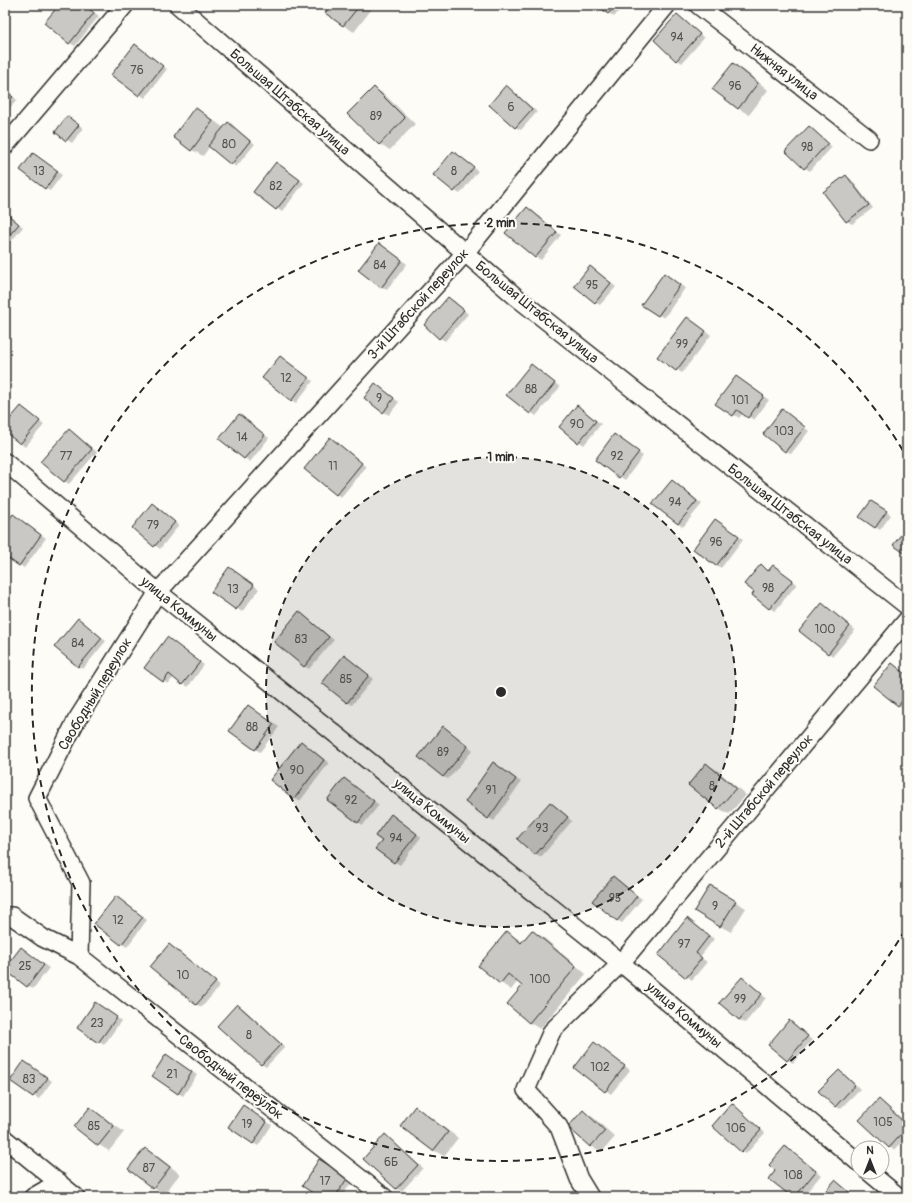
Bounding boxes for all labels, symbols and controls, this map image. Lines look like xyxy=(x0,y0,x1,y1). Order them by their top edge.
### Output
house number: 94 xyxy=(670,30,684,45)
street label: Нижняя улица xyxy=(746,40,822,104)
street label: Большая Штабская улица xyxy=(226,45,354,159)
house number: 76 xyxy=(130,63,144,78)
house number: 96 xyxy=(728,79,742,94)
house number: 6 xyxy=(508,100,515,115)
house number: 89 xyxy=(370,109,382,124)
house number: 80 xyxy=(222,137,236,152)
house number: 98 xyxy=(801,140,813,155)
house number: 13 xyxy=(33,164,45,179)
house number: 8 xyxy=(451,164,457,179)
house number: 82 xyxy=(270,179,283,194)
text: 2 min xyxy=(487,216,516,231)
street label: 3-й Штабской переулок xyxy=(364,245,472,363)
street label: Большая Штабская улица xyxy=(472,257,602,367)
house number: 84 xyxy=(373,258,387,273)
house number: 95 xyxy=(586,278,598,293)
house number: 99 xyxy=(676,337,688,352)
house number: 12 xyxy=(280,371,292,386)
house number: 88 xyxy=(525,382,537,397)
house number: 9 xyxy=(376,391,382,406)
house number: 101 xyxy=(731,393,749,408)
house number: 90 xyxy=(570,417,584,432)
house number: 103 xyxy=(774,424,794,439)
house number: 14 xyxy=(236,430,248,445)
house number: 77 xyxy=(60,449,73,464)
house number: 92 xyxy=(611,449,624,464)
text: 1 min xyxy=(488,450,515,465)
house number: 11 xyxy=(328,459,338,474)
street label: Большая Штабская улица xyxy=(724,460,856,568)
house number: 94 xyxy=(668,495,682,510)
house number: 79 xyxy=(147,518,159,533)
house number: 96 xyxy=(709,535,723,550)
street label: улица Коммуны xyxy=(136,572,221,645)
house number: 98 xyxy=(762,581,774,596)
house number: 13 xyxy=(227,582,239,597)
house number: 100 xyxy=(814,622,836,637)
house number: 83 xyxy=(295,632,308,647)
street label: Свободный переулок xyxy=(55,635,135,753)
house number: 84 xyxy=(71,636,85,651)
house number: 85 xyxy=(340,672,352,687)
centre of rings xyxy=(494,685,508,699)
house number: 88 xyxy=(246,720,258,735)
street label: 2-й Штабской переулок xyxy=(711,731,817,851)
house number: 89 xyxy=(437,745,449,760)
house number: 90 xyxy=(290,763,304,778)
street label: улица Коммуны xyxy=(389,774,474,847)
house number: 8 xyxy=(709,779,715,794)
house number: 91 xyxy=(486,783,496,798)
house number: 92 xyxy=(345,793,358,808)
house number: 93 xyxy=(536,821,549,836)
house number: 94 xyxy=(389,831,403,846)
house number: 95 xyxy=(609,891,621,906)
house number: 9 xyxy=(712,899,718,914)
house number: 12 xyxy=(112,913,124,928)
house number: 97 xyxy=(678,937,691,952)
house number: 25 xyxy=(18,959,32,974)
house number: 10 xyxy=(177,968,189,983)
house number: 100 xyxy=(529,972,551,987)
street label: улица Коммуны xyxy=(642,978,725,1052)
house number: 99 xyxy=(734,992,746,1007)
house number: 23 xyxy=(90,1016,104,1031)
house number: 8 xyxy=(246,1028,252,1043)
street label: Свободный переулок xyxy=(175,1031,287,1123)
house number: 102 xyxy=(590,1060,610,1075)
house number: 21 xyxy=(166,1067,178,1082)
house number: 83 xyxy=(23,1072,36,1087)
house number: 105 xyxy=(873,1115,893,1130)
house number: 19 xyxy=(242,1117,252,1132)
house number: 85 xyxy=(88,1119,100,1134)
house number: 106 xyxy=(726,1121,746,1136)
north arrow xyxy=(850,1140,890,1180)
text: N xyxy=(866,1144,874,1157)
house number: 6Б xyxy=(384,1155,398,1170)
house number: 87 xyxy=(143,1161,156,1176)
house number: 108 xyxy=(784,1168,802,1183)
house number: 17 xyxy=(319,1174,331,1189)

